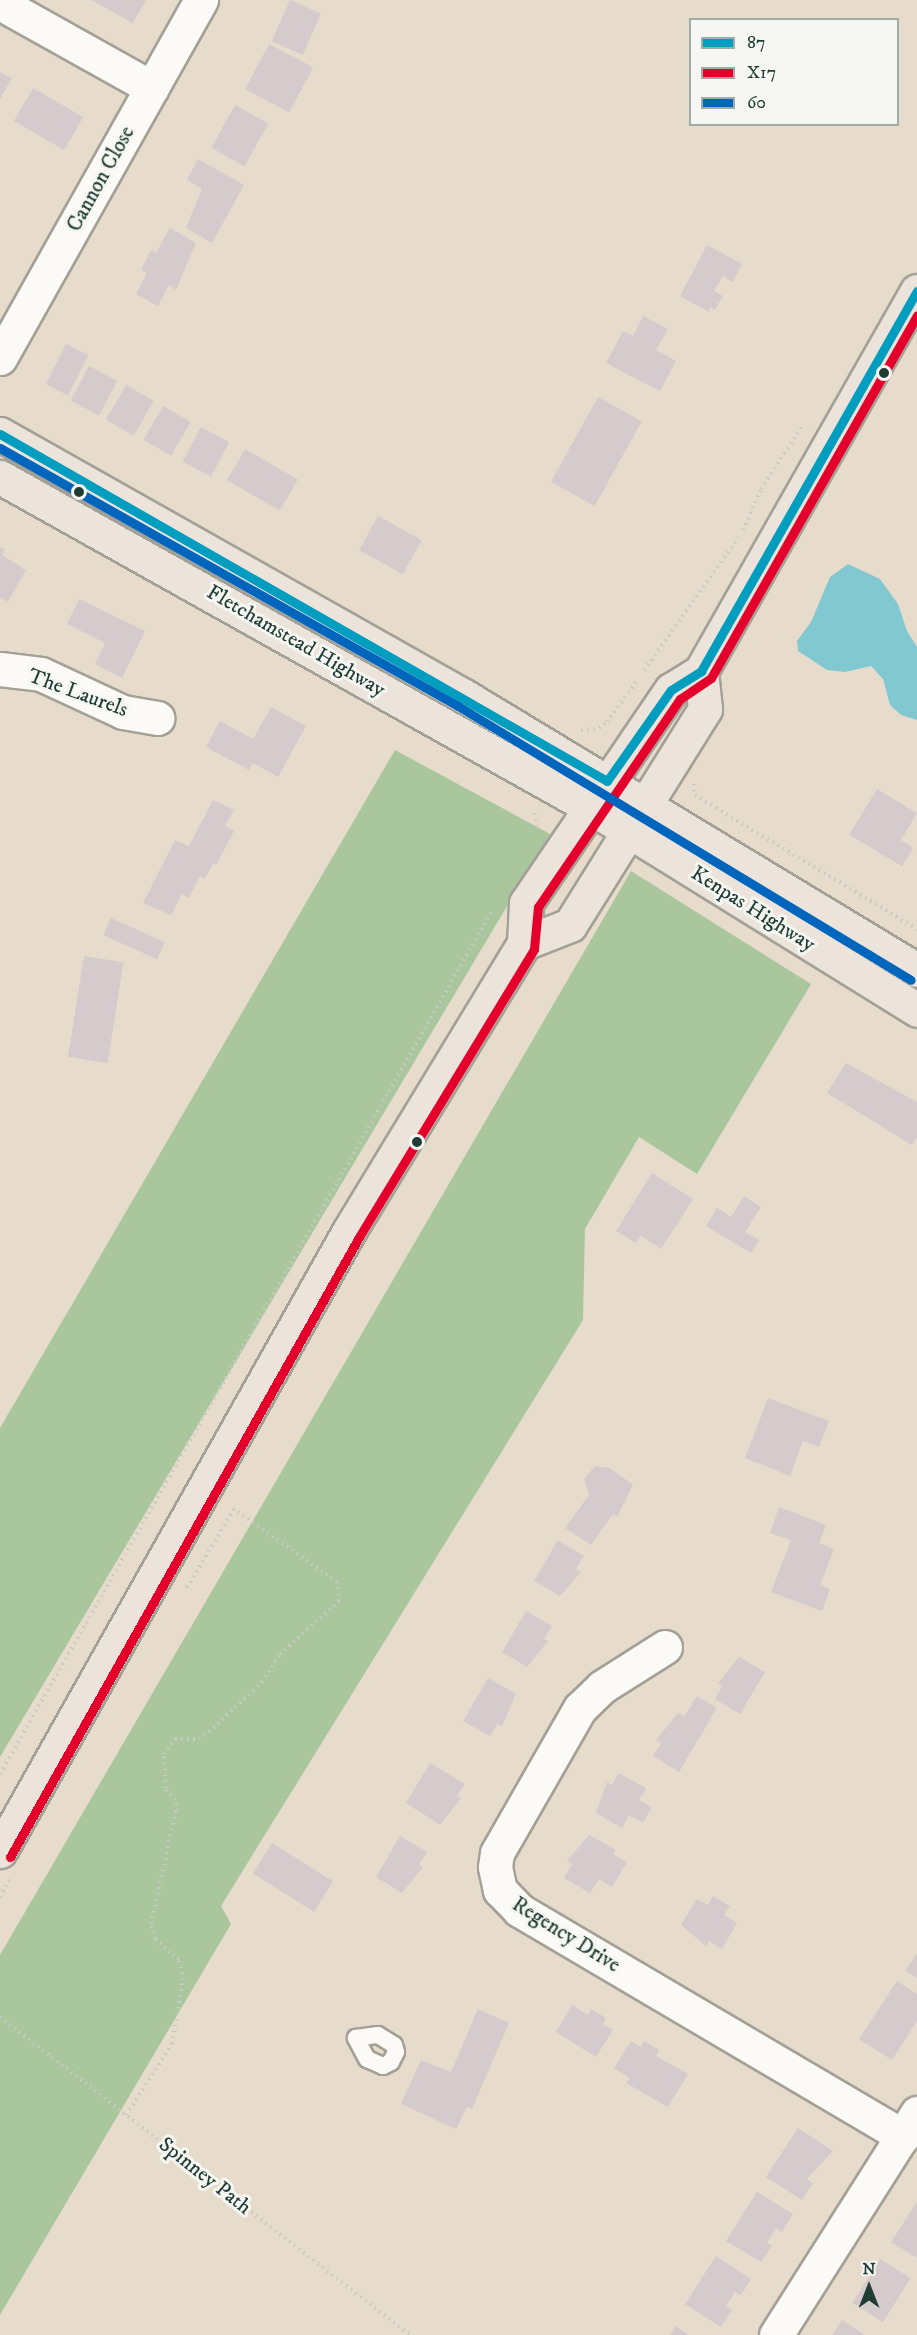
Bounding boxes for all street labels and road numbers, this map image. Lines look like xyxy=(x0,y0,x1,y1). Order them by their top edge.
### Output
street label: Cannon Close xyxy=(62,122,140,236)
street label: Fletchamstead Highway xyxy=(202,580,390,702)
street label: The Laurels xyxy=(25,663,131,723)
street label: Kenpas Highway xyxy=(686,861,820,957)
street label: Regency Drive xyxy=(507,1892,625,1978)
street label: Spinney Path xyxy=(154,2132,256,2220)

